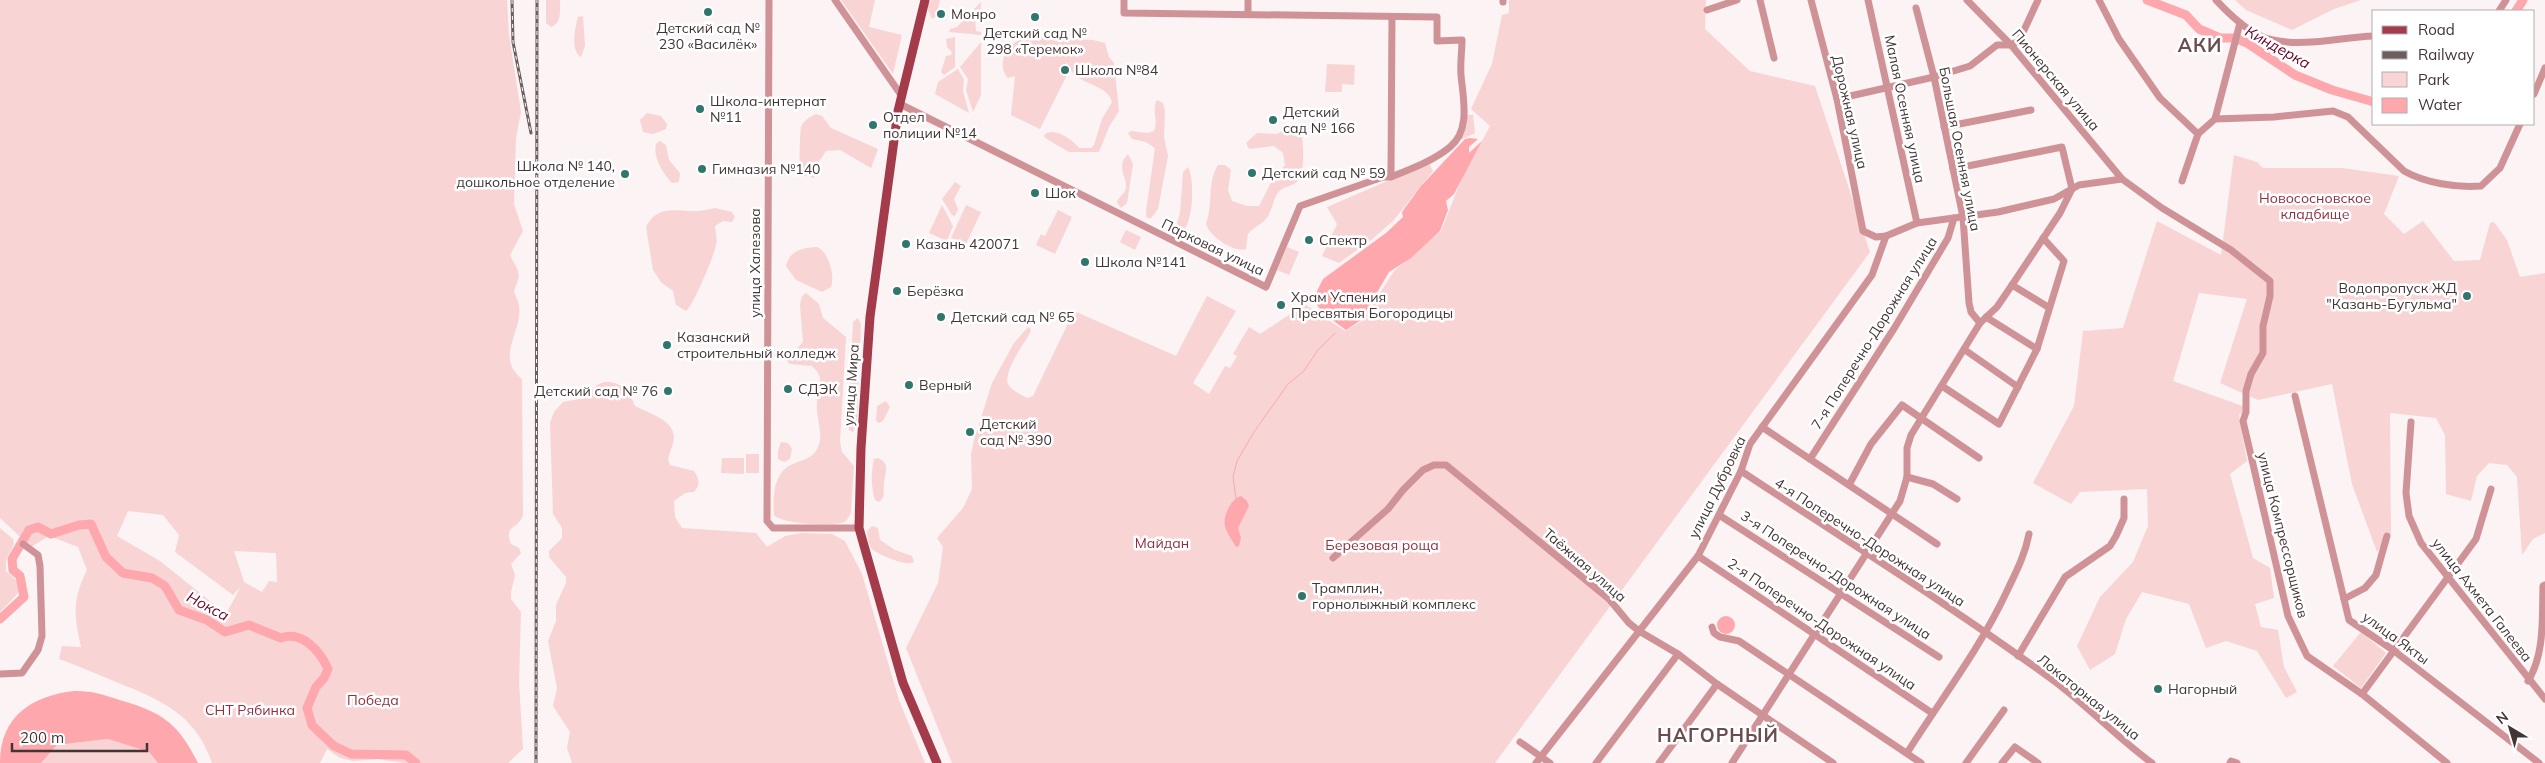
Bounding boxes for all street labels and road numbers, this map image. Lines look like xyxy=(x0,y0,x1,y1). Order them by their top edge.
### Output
street label: Пионерская улица xyxy=(2008,26,2104,134)
street label: Малая Осенняя улица xyxy=(1881,33,1929,185)
street label: Дорожная улица xyxy=(1828,53,1872,171)
street label: Большая Осенняя улица xyxy=(1935,65,1985,233)
street label: улица Халезова xyxy=(746,208,764,318)
street label: Парковая улица xyxy=(1159,214,1267,280)
street label: 7-я Поперечно-Дорожная улица xyxy=(1807,233,1941,433)
street label: улица Мира xyxy=(839,344,863,426)
street label: улица Дубровка xyxy=(1684,433,1750,541)
street label: улица Компрессорщиков xyxy=(2254,450,2312,620)
street label: 4-я Поперечно-Дорожная улица xyxy=(1771,474,1969,610)
street label: 3-я Поперечно-Дорожная улица xyxy=(1737,507,1935,643)
street label: Таёжная улица xyxy=(1540,524,1630,606)
street label: улица Ахмета Галеева xyxy=(2428,534,2536,666)
street label: 2-я Поперечно-Дорожная улица xyxy=(1724,554,1920,694)
street label: улица Якты xyxy=(2359,608,2433,668)
street label: Локаторная улица xyxy=(2034,650,2144,744)

